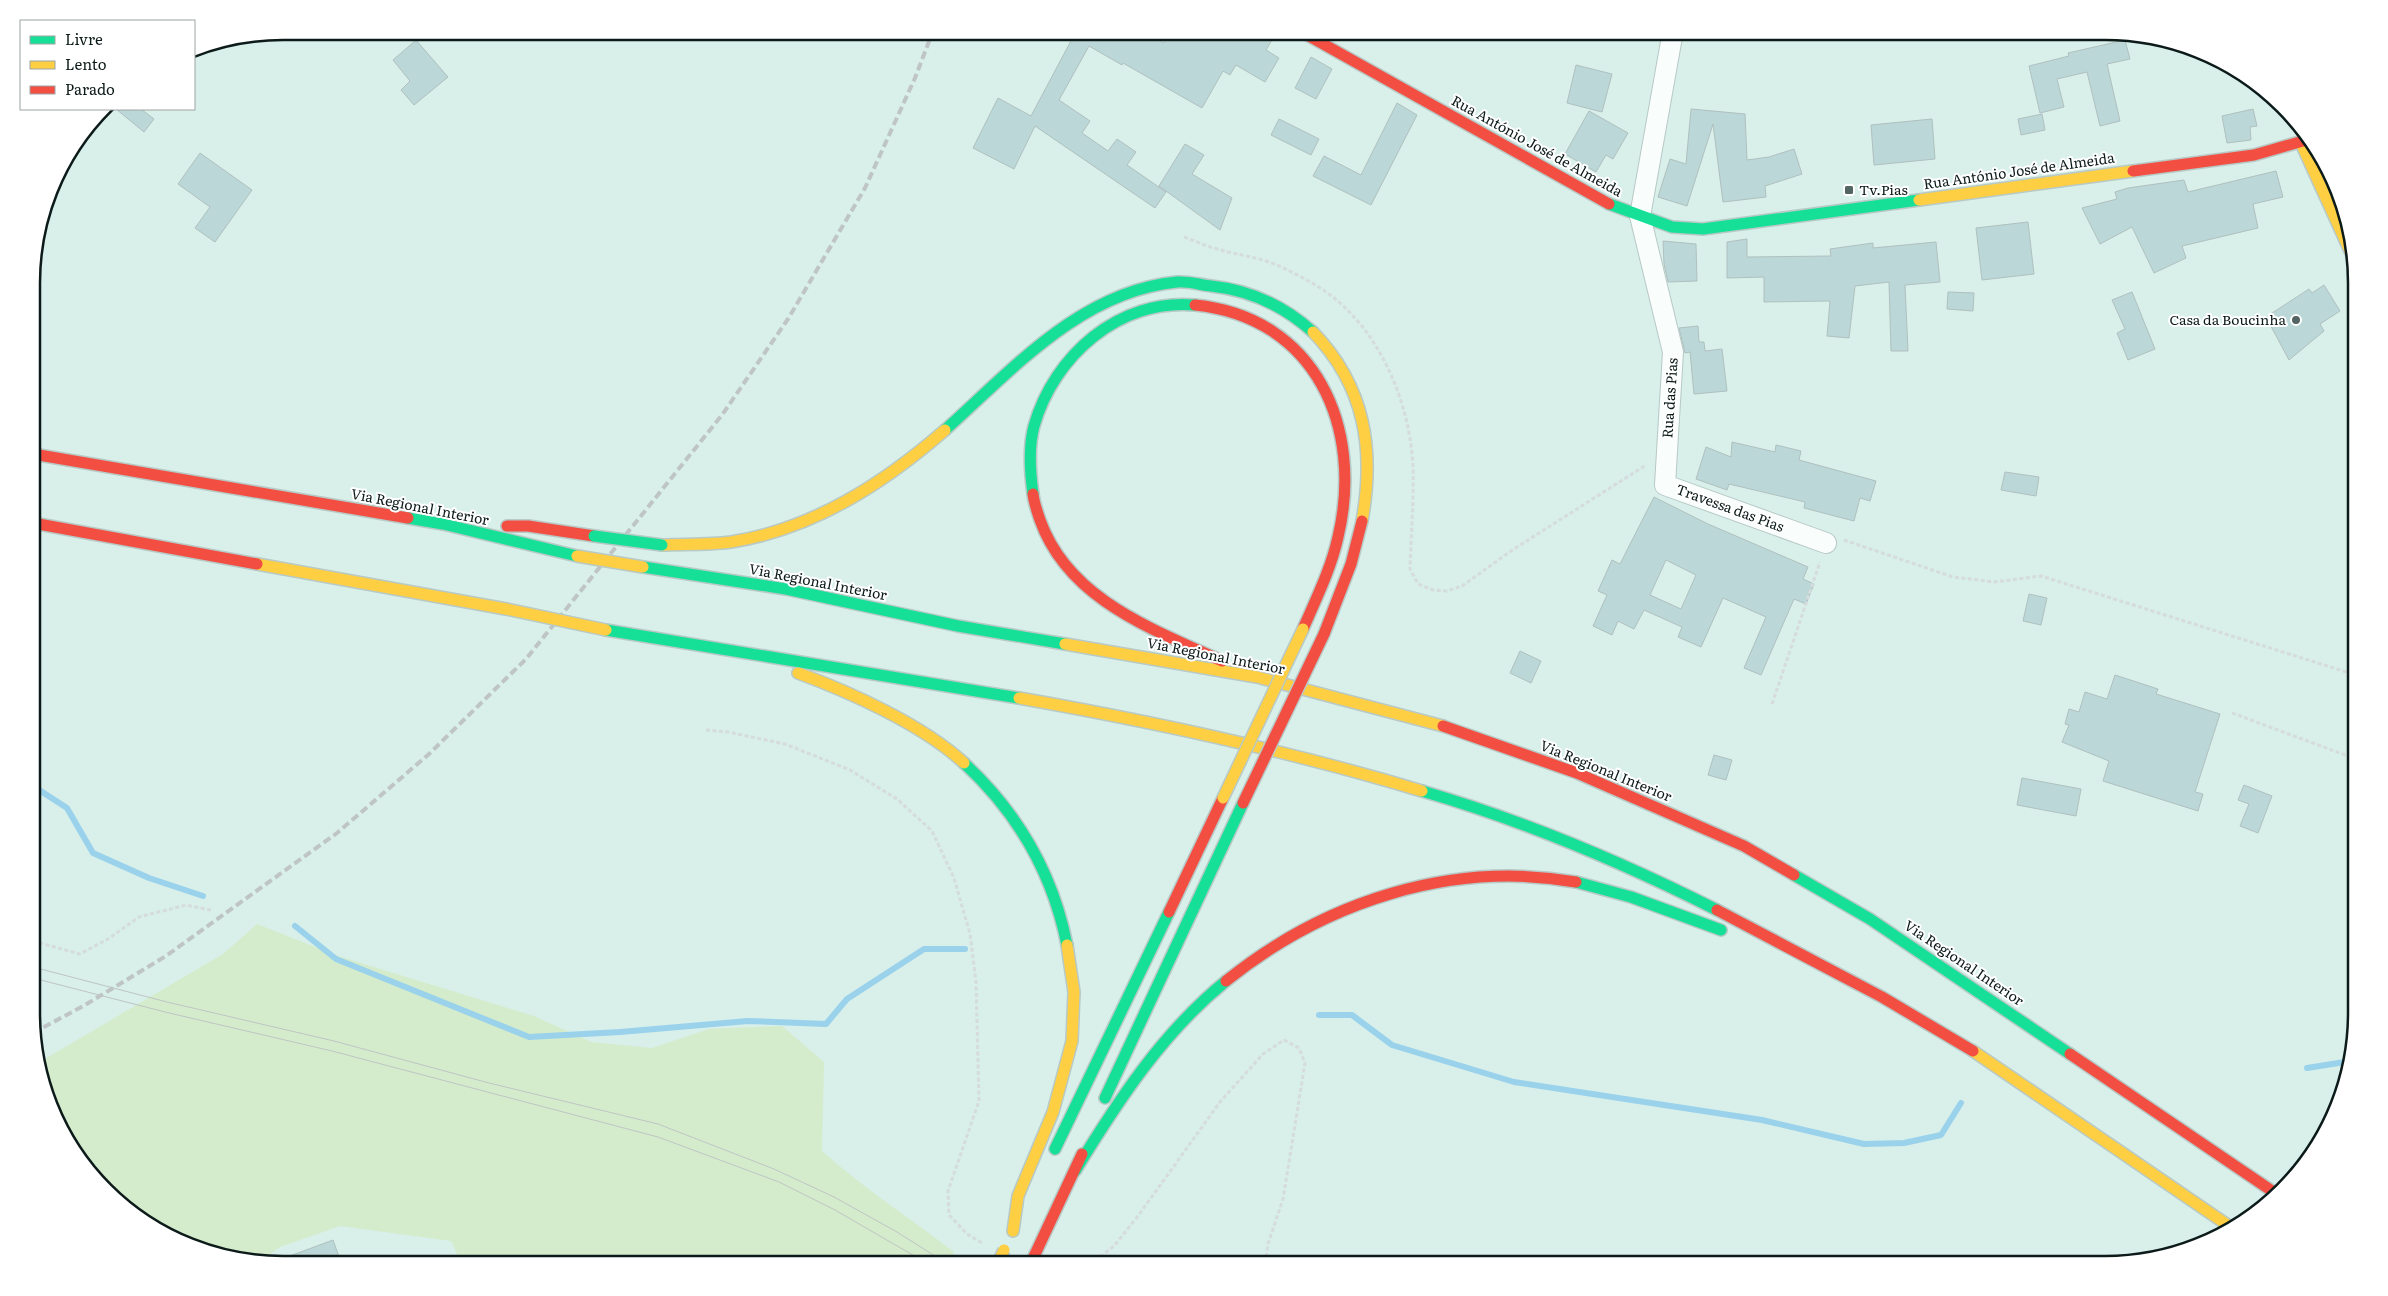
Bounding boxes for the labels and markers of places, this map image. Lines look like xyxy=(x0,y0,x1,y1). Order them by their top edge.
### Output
place label: Tv.Pias xyxy=(1859,179,1908,199)
marker: Tv.Pias xyxy=(1843,184,1855,196)
place label: Casa da Boucinha xyxy=(2169,309,2286,329)
marker: Casa da Boucinha xyxy=(2290,314,2302,326)

